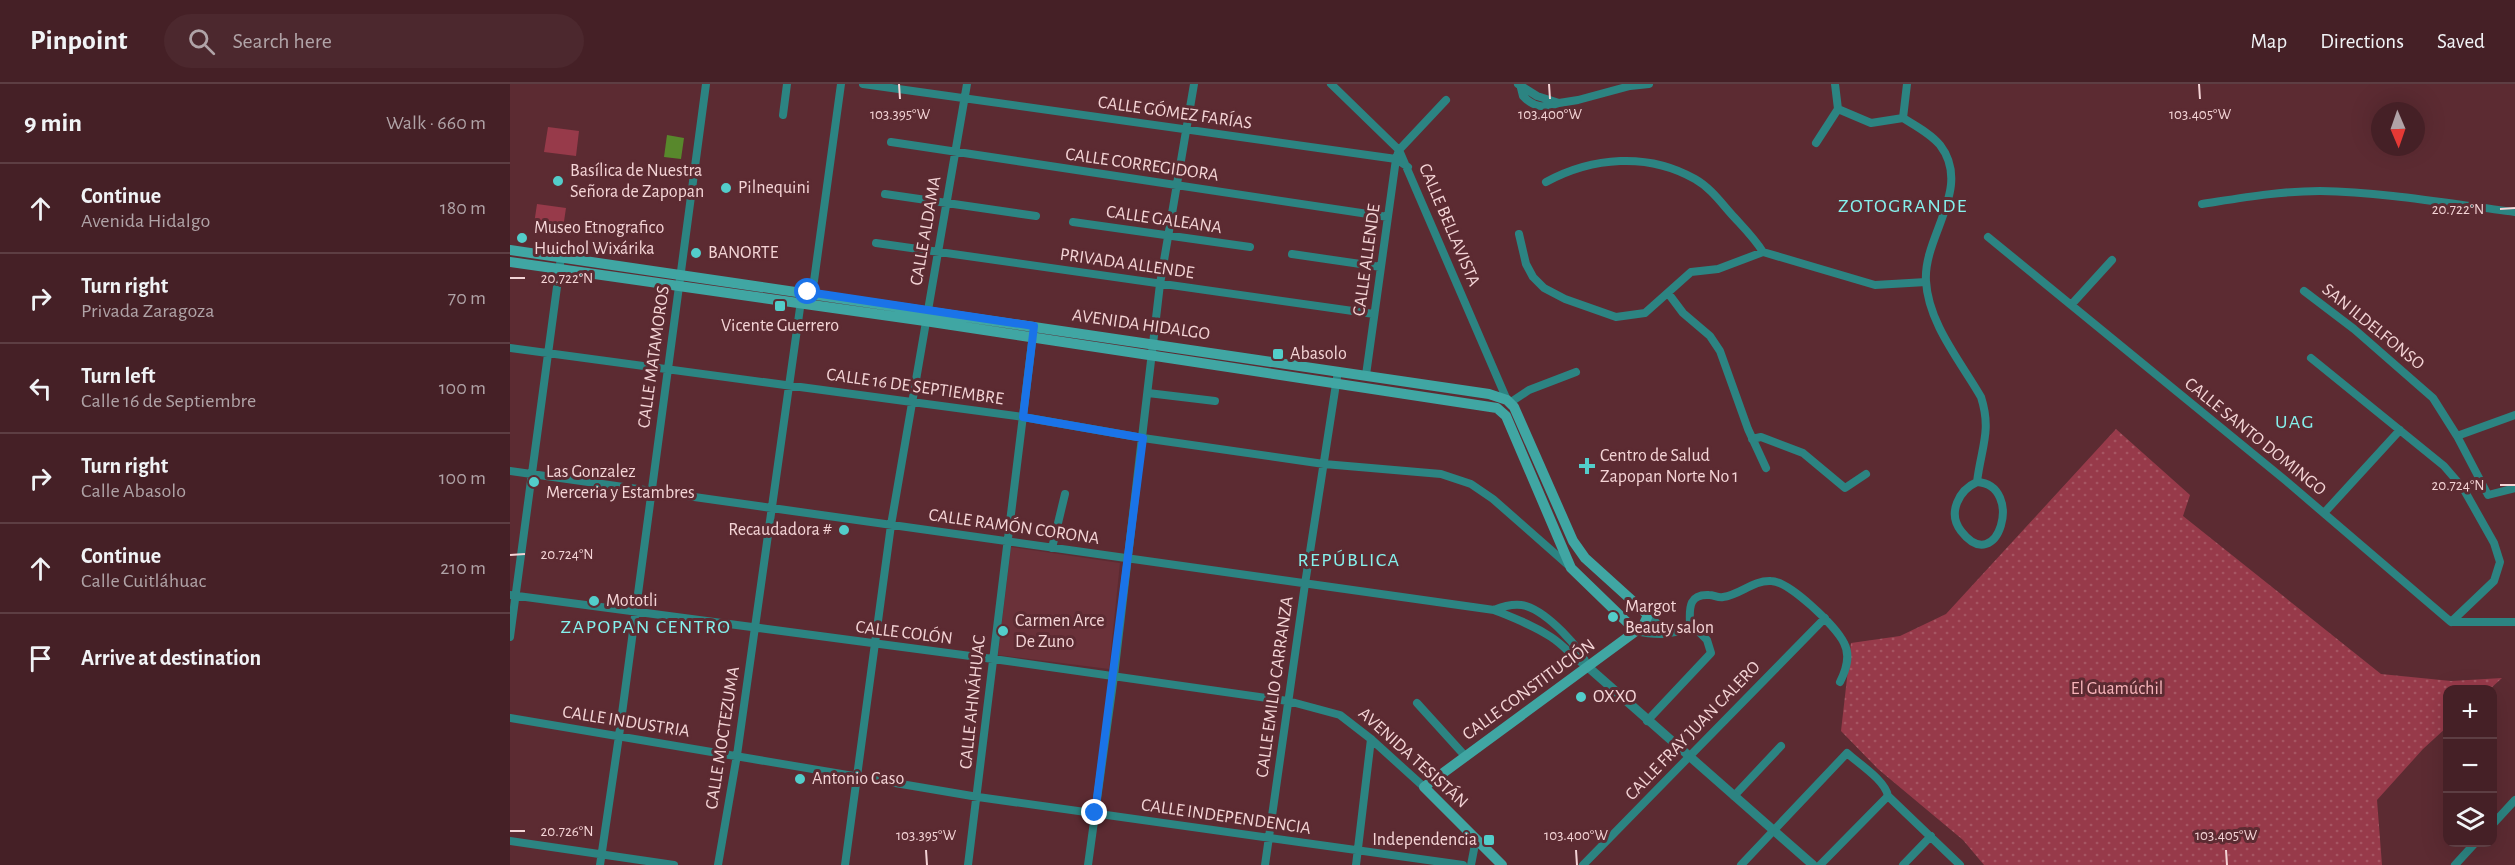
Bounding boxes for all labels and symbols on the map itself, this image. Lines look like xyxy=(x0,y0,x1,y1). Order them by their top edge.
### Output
street label: CALLE GÓMEZ FARÍAS xyxy=(1097,90,1254,133)
north arrow xyxy=(2371,102,2425,156)
text: 103.395°W xyxy=(870,107,931,122)
text: 103.400°W xyxy=(1518,107,1582,122)
text: 103.405°W xyxy=(2169,107,2232,122)
street label: CALLE CORREGIDORA xyxy=(1064,145,1220,185)
street label: CALLE BELLAVISTA xyxy=(1415,161,1483,289)
place label: Basílica de Nuestra Señora de Zapopan xyxy=(570,162,704,201)
marker: Basílica de Nuestra Señora de Zapopan xyxy=(551,174,565,188)
street label: CALLE ALDAMA xyxy=(908,174,945,287)
place label: Pilnequini xyxy=(738,179,810,197)
marker: Pilnequini xyxy=(719,181,733,195)
district label: ZOTOGRANDE xyxy=(1838,196,1968,216)
street label: CALLE ALLENDE xyxy=(1350,202,1384,317)
text: 20.722°N xyxy=(2432,202,2484,217)
street label: CALLE GALEANA xyxy=(1105,203,1224,237)
place label: Museo Etnografico Huichol Wixárika xyxy=(534,219,664,258)
marker: Museo Etnografico Huichol Wixárika xyxy=(515,231,529,245)
place label: BANORTE xyxy=(708,244,779,262)
marker: BANORTE xyxy=(689,246,703,260)
street label: PRIVADA ALLENDE xyxy=(1059,246,1196,282)
text: 20.722°N xyxy=(541,271,593,286)
route start xyxy=(794,278,820,304)
street label: SAN ILDELFONSO xyxy=(2318,280,2428,374)
street label: CALLE MATAMOROS xyxy=(635,285,673,429)
marker: Vicente Guerrero xyxy=(773,299,787,313)
street label: AVENIDA HIDALGO xyxy=(1071,306,1211,344)
place label: Vicente Guerrero xyxy=(721,317,839,335)
place label: Abasolo xyxy=(1290,345,1347,363)
marker: Abasolo xyxy=(1271,347,1285,361)
street label: CALLE 16 DE SEPTIEMBRE xyxy=(825,366,1005,408)
street label: CALLE SANTO DOMINGO xyxy=(2181,375,2329,499)
district label: UAG xyxy=(2275,412,2315,432)
place label: Centro de Salud Zapopan Norte No 1 xyxy=(1600,447,1738,486)
marker: Centro de Salud Zapopan Norte No 1 xyxy=(1578,457,1596,475)
place label: Las Gonzalez Merceria y Estambres xyxy=(546,463,695,502)
marker: Las Gonzalez Merceria y Estambres xyxy=(527,475,541,489)
text: 20.724°N xyxy=(2431,478,2485,493)
street label: CALLE RAMÓN CORONA xyxy=(927,503,1102,548)
place label: Recaudadora # xyxy=(728,521,832,539)
marker: Recaudadora # xyxy=(837,523,851,537)
text: 20.724°N xyxy=(540,547,594,562)
district label: REPÚBLICA xyxy=(1297,549,1401,570)
place label: Mototli xyxy=(606,592,658,610)
marker: Mototli xyxy=(587,594,601,608)
street label: CALLE EMILIO CARRANZA xyxy=(1253,595,1297,779)
place label: Margot Beauty salon xyxy=(1625,598,1714,637)
marker: Margot Beauty salon xyxy=(1606,610,1620,624)
place label: Carmen Arce De Zuno xyxy=(1015,612,1105,651)
street label: CALLE COLÓN xyxy=(854,615,954,648)
district label: ZAPOPAN CENTRO xyxy=(561,617,731,637)
marker: Carmen Arce De Zuno xyxy=(996,624,1010,638)
street label: CALLE AHNÁHUAC xyxy=(954,634,989,770)
street label: CALLE CONSTITUCIÓN xyxy=(1458,634,1599,744)
street label: CALLE FRAY JUAN CALERO xyxy=(1622,658,1764,804)
street label: CALLE MOCTEZUMA xyxy=(703,665,743,811)
park label: El Guamúchil xyxy=(2071,680,2163,698)
place label: OXXO xyxy=(1593,688,1636,706)
marker: OXXO xyxy=(1574,690,1588,704)
street label: AVENIDA TESISTÁN xyxy=(1355,702,1473,812)
street label: CALLE INDUSTRIA xyxy=(561,703,692,741)
place label: Antonio Caso xyxy=(812,770,904,788)
marker: Antonio Caso xyxy=(793,772,807,786)
street label: CALLE INDEPENDENCIA xyxy=(1140,796,1313,838)
route end xyxy=(1081,799,1107,825)
text: 20.726°N xyxy=(541,824,593,839)
text: 103.395°W xyxy=(896,828,957,843)
text: 103.400°W xyxy=(1544,828,1608,843)
text: 103.405°W xyxy=(2195,828,2258,843)
place label: Independencia xyxy=(1372,831,1477,849)
marker: Independencia xyxy=(1482,833,1496,847)

